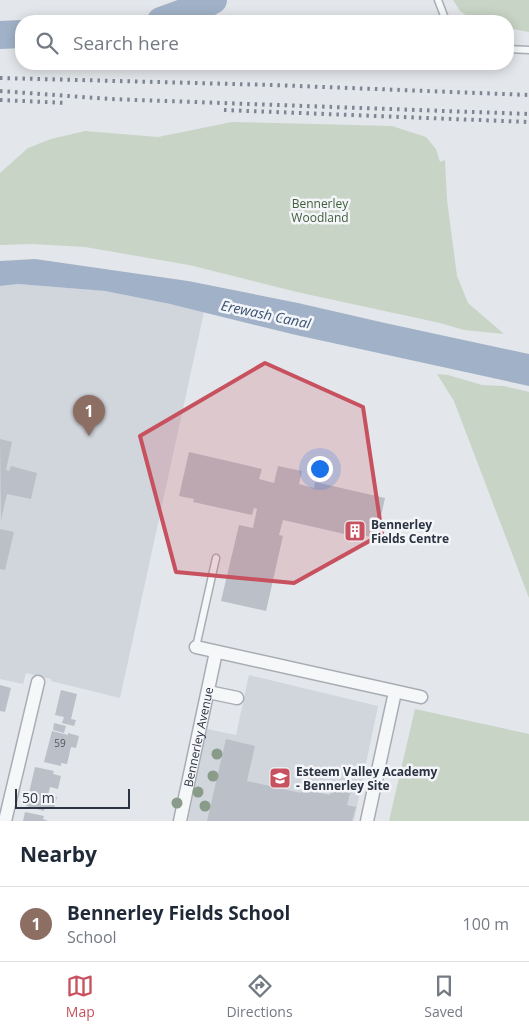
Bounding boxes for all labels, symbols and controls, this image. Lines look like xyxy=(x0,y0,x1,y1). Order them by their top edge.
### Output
search box xyxy=(15,15,514,70)
icon: search xyxy=(33,29,61,57)
text: Search here xyxy=(73,30,179,56)
park label: Bennerley Woodland xyxy=(291,195,349,226)
water label: Erewash Canal xyxy=(219,295,313,333)
pin: 1 xyxy=(73,395,105,436)
your location xyxy=(307,456,333,482)
place label: Bennerley Fields Centre xyxy=(371,516,449,547)
building icon: Bennerley Fields Centre xyxy=(343,519,367,543)
street label: Bennerley Avenue xyxy=(179,685,217,788)
house number: 59 xyxy=(54,736,66,750)
place label: Esteem Valley Academy - Bennerley Site xyxy=(296,763,438,794)
school or university icon: Esteem Valley Academy - Bennerley Site xyxy=(268,766,292,790)
scale bar xyxy=(15,786,130,809)
text: 50 m xyxy=(22,788,55,807)
text: Nearby xyxy=(20,840,97,868)
text: Bennerley Fields School xyxy=(67,900,290,926)
text: 1 xyxy=(31,913,41,935)
text: 100 m xyxy=(463,913,509,935)
text: School xyxy=(67,926,117,948)
tab: Map xyxy=(66,972,95,1021)
tab: Directions xyxy=(226,972,293,1021)
tab: Saved xyxy=(424,972,463,1021)

